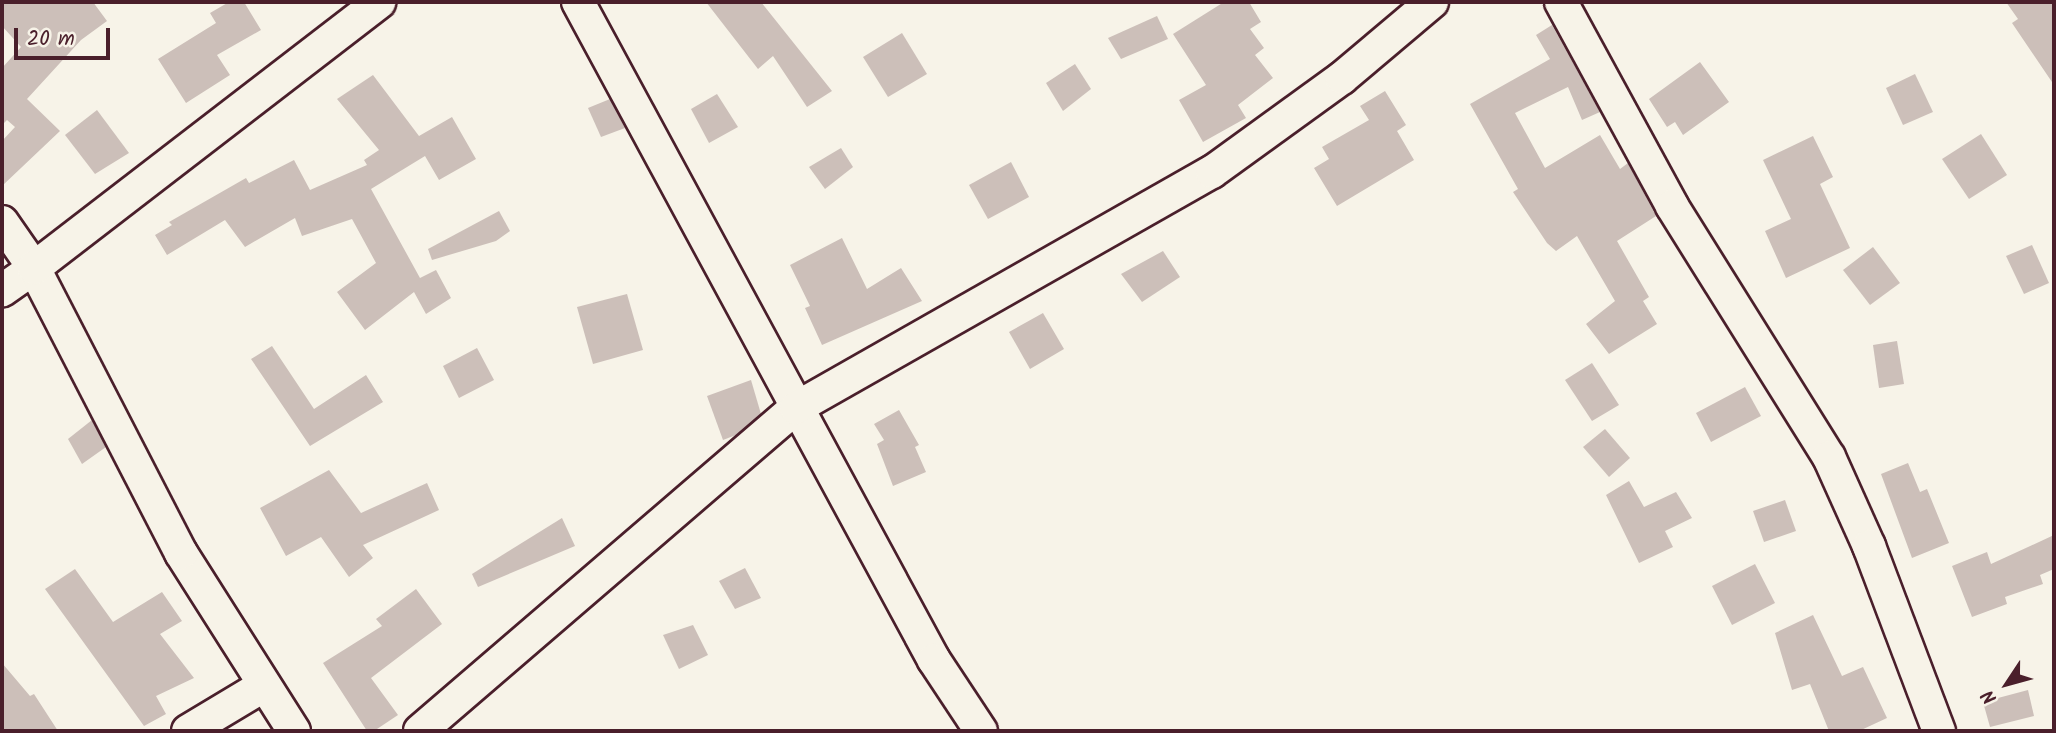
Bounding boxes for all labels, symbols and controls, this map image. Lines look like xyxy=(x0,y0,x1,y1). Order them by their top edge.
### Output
scale bar xyxy=(18,14,114,58)
text: 20 m xyxy=(27,23,75,56)
north arrow xyxy=(1972,649,2042,719)
text: N xyxy=(1974,683,2006,710)

